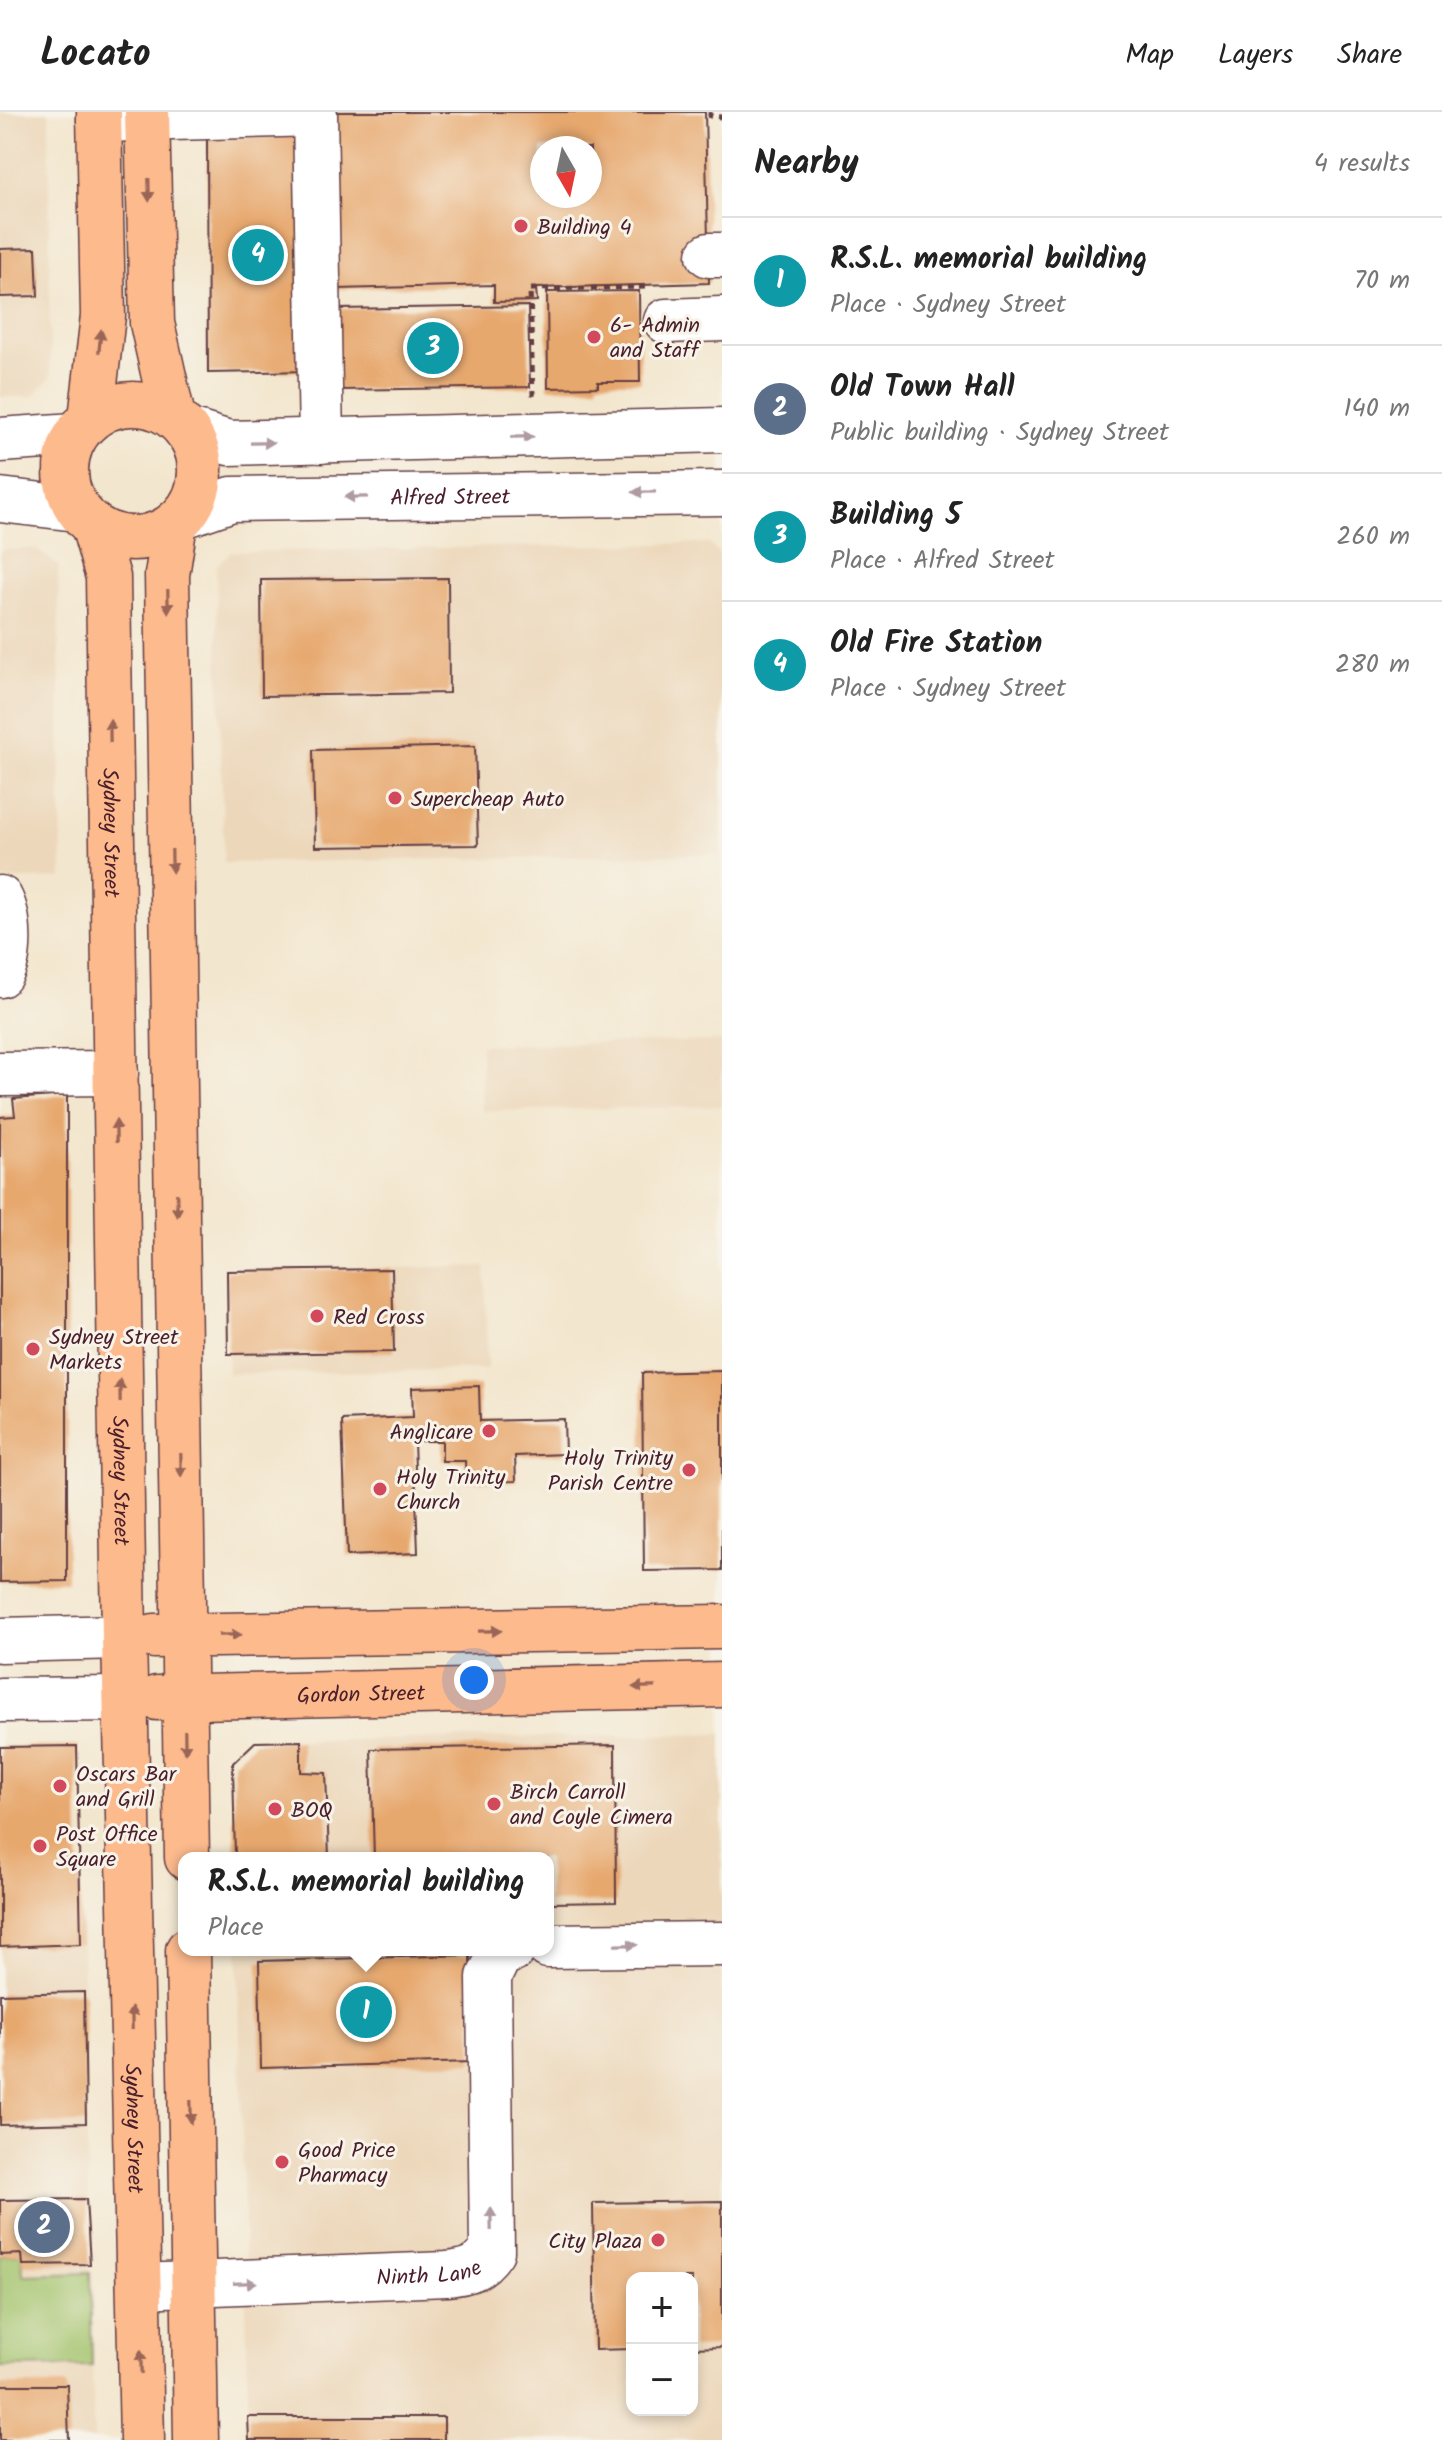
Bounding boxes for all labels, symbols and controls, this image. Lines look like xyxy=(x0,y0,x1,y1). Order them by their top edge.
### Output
text: Locato xyxy=(40,25,151,85)
text: Map xyxy=(1125,33,1174,78)
text: Layers xyxy=(1218,33,1293,78)
text: Share xyxy=(1337,33,1402,78)
north arrow xyxy=(530,136,602,208)
text: Nearby xyxy=(754,137,859,191)
text: 4 results xyxy=(1314,143,1410,185)
one-way arrow xyxy=(143,178,155,203)
place label: Building 4 xyxy=(537,211,632,246)
marker: Building 4 xyxy=(512,217,530,235)
pin: 4 xyxy=(232,225,284,285)
text: R.S.L. memorial building xyxy=(830,236,1147,284)
text: 1 xyxy=(776,260,784,302)
text: 70 m xyxy=(1354,260,1410,302)
text: Place · Sydney Street xyxy=(830,284,1066,326)
place label: 6- Admin and Staff xyxy=(610,309,702,369)
pin: 3 xyxy=(407,318,459,378)
one-way arrow xyxy=(94,328,107,353)
marker: 6- Admin and Staff xyxy=(585,328,603,346)
text: Old Town Hall xyxy=(830,364,1015,412)
text: 2 xyxy=(772,388,788,430)
text: 140 m xyxy=(1343,388,1410,430)
text: Public building · Sydney Street xyxy=(830,412,1169,454)
one-way arrow xyxy=(510,430,535,443)
one-way arrow xyxy=(250,436,275,449)
street label: Alfred Street xyxy=(390,481,511,517)
one-way arrow xyxy=(631,486,656,499)
one-way arrow xyxy=(343,491,368,503)
text: Building 5 xyxy=(830,492,961,540)
text: 3 xyxy=(773,516,787,558)
text: 260 m xyxy=(1336,516,1410,558)
text: Place · Alfred Street xyxy=(830,540,1055,582)
one-way arrow xyxy=(162,589,174,614)
text: Old Fire Station xyxy=(830,620,1042,668)
text: 4 xyxy=(773,644,787,686)
text: 280 m xyxy=(1335,644,1410,686)
text: Place · Sydney Street xyxy=(830,668,1066,710)
one-way arrow xyxy=(104,718,116,743)
street label: Sydney Street xyxy=(91,768,128,898)
place label: Supercheap Auto xyxy=(411,783,565,818)
marker: Supercheap Auto xyxy=(386,789,404,807)
one-way arrow xyxy=(165,849,178,874)
one-way arrow xyxy=(110,1118,123,1143)
one-way arrow xyxy=(171,1193,183,1218)
place label: Red Cross xyxy=(333,1301,425,1336)
marker: Red Cross xyxy=(308,1307,326,1325)
place label: Sydney Street Markets xyxy=(49,1321,179,1381)
marker: Sydney Street Markets xyxy=(24,1340,42,1358)
one-way arrow xyxy=(114,1378,126,1403)
street label: Sydney Street xyxy=(101,1416,138,1546)
place label: Anglicare xyxy=(390,1416,473,1451)
marker: Anglicare xyxy=(480,1422,498,1440)
place label: Holy Trinity Parish Centre xyxy=(548,1442,674,1502)
one-way arrow xyxy=(175,1453,187,1478)
place label: Holy Trinity Church xyxy=(396,1461,506,1521)
marker: Holy Trinity Parish Centre xyxy=(680,1461,698,1479)
marker: Holy Trinity Church xyxy=(371,1480,389,1498)
one-way arrow xyxy=(478,1625,503,1637)
one-way arrow xyxy=(218,1629,243,1641)
your location xyxy=(454,1660,494,1700)
street label: Gordon Street xyxy=(297,1677,426,1715)
one-way arrow xyxy=(631,1681,656,1693)
one-way arrow xyxy=(179,1730,191,1755)
place label: Oscars Bar and Grill xyxy=(76,1758,178,1818)
place label: Birch Carroll and Coyle Cimera xyxy=(510,1776,673,1836)
marker: Oscars Bar and Grill xyxy=(51,1777,69,1795)
place label: BOQ xyxy=(291,1794,333,1829)
marker: Birch Carroll and Coyle Cimera xyxy=(485,1795,503,1813)
marker: BOQ xyxy=(266,1800,284,1818)
place label: Post Office Square xyxy=(56,1818,158,1878)
marker: Post Office Square xyxy=(31,1837,49,1855)
popup xyxy=(178,1852,554,1956)
text: R.S.L. memorial building xyxy=(207,1859,525,1907)
text: Place xyxy=(207,1907,263,1949)
one-way arrow xyxy=(614,1939,639,1952)
pin: 1 xyxy=(340,1982,392,2042)
one-way arrow xyxy=(126,2005,139,2030)
street label: Sydney Street xyxy=(114,2064,151,2194)
one-way arrow xyxy=(184,2100,197,2125)
place label: Good Price Pharmacy xyxy=(298,2134,395,2194)
marker: Good Price Pharmacy xyxy=(273,2153,291,2171)
pin: 2 xyxy=(18,2197,70,2257)
one-way arrow xyxy=(485,2206,498,2231)
place label: City Plaza xyxy=(548,2225,642,2260)
marker: City Plaza xyxy=(649,2231,667,2249)
street label: Ninth Lane xyxy=(376,2252,489,2297)
map controls xyxy=(626,2272,698,2416)
button: + xyxy=(626,2272,698,2344)
one-way arrow xyxy=(233,2276,258,2289)
button: − xyxy=(626,2344,698,2416)
one-way arrow xyxy=(134,2349,147,2374)

